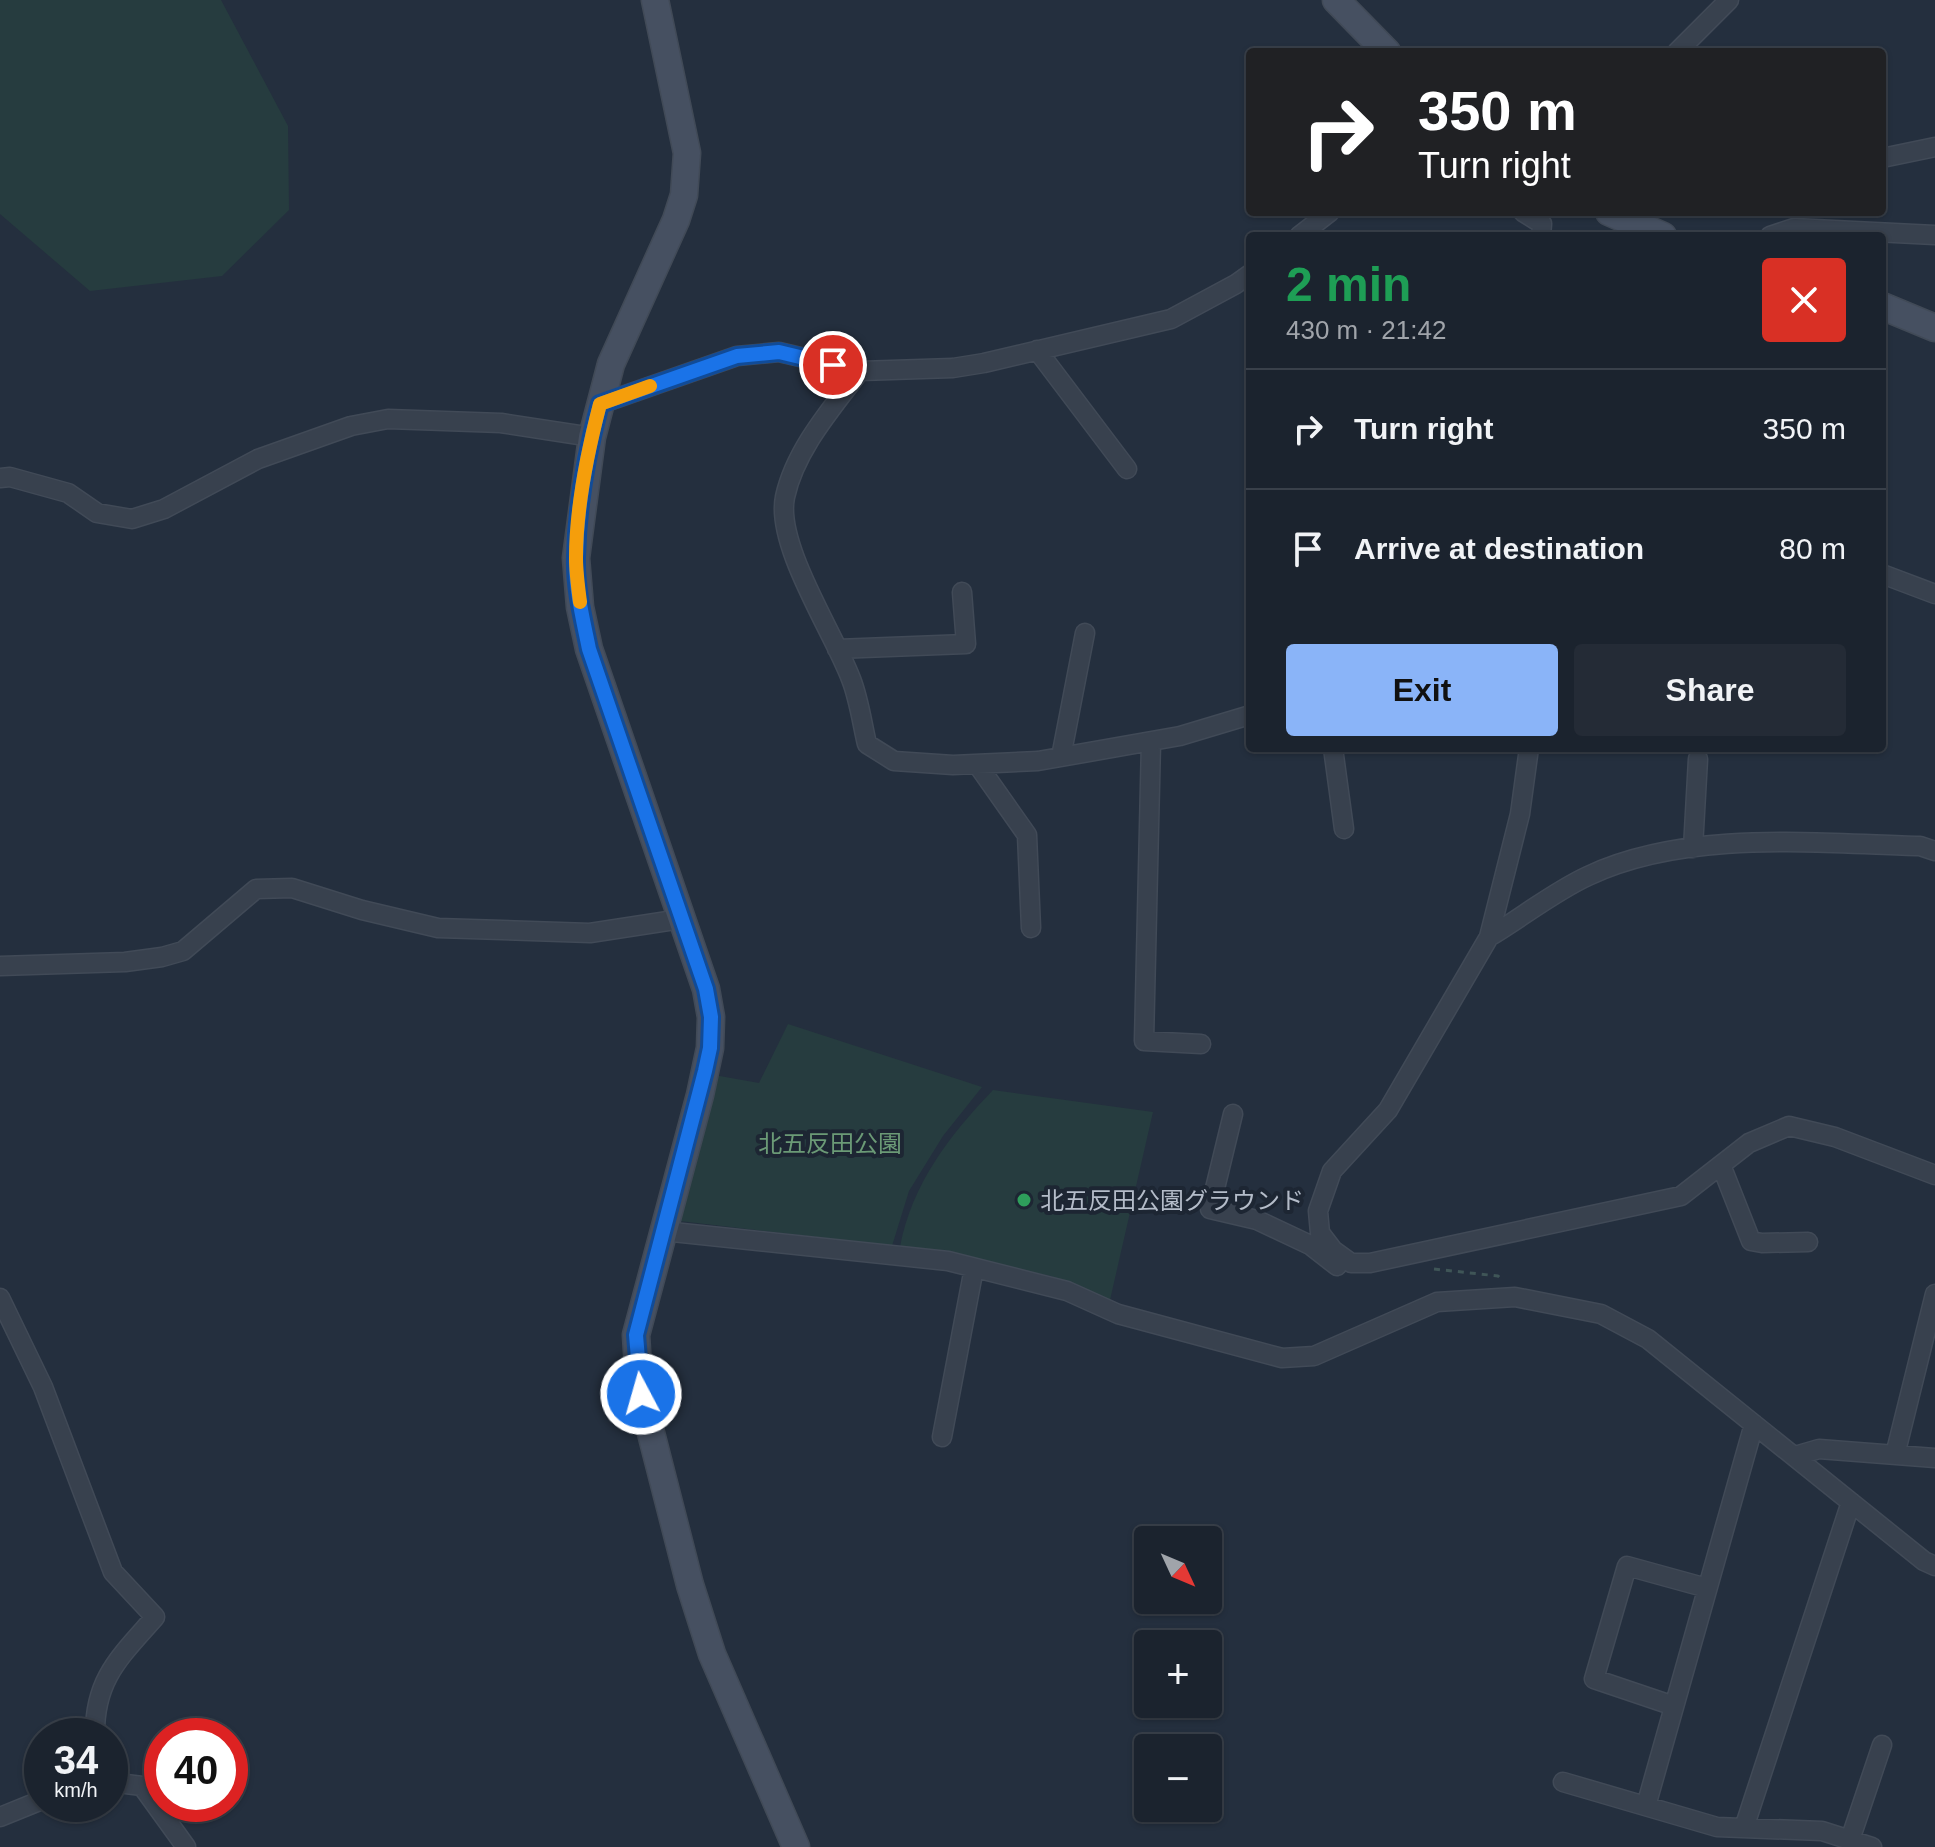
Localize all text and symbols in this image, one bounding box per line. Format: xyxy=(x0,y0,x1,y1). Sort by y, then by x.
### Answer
text: 350 m xyxy=(1418,79,1577,142)
icon: right xyxy=(1286,80,1390,184)
text: Turn right xyxy=(1418,145,1571,186)
text: 2 min xyxy=(1286,258,1411,311)
button: close xyxy=(1762,258,1846,342)
text: 430 m · 21:42 xyxy=(1286,315,1446,345)
pin xyxy=(799,331,867,399)
icon: arrive xyxy=(811,343,855,387)
icon: right xyxy=(1286,407,1330,451)
text: Turn right xyxy=(1354,412,1493,445)
text: 350 m xyxy=(1763,412,1846,445)
icon: arrive xyxy=(1286,527,1330,571)
text: Arrive at destination xyxy=(1354,532,1644,565)
text: 80 m xyxy=(1779,532,1846,565)
button: Exit xyxy=(1286,644,1558,736)
button: Share xyxy=(1574,644,1846,736)
park label: 北五反田公園 xyxy=(758,1130,902,1157)
place label: 北五反田公園グラウンド xyxy=(1040,1187,1304,1214)
marker: 北五反田公園グラウンド xyxy=(1015,1191,1033,1209)
position arrow xyxy=(599,1352,683,1436)
north arrow xyxy=(1134,1526,1222,1614)
map controls xyxy=(1134,1526,1222,1822)
button: + xyxy=(1134,1630,1222,1718)
speed limit sign: 40 xyxy=(144,1718,248,1822)
button: − xyxy=(1134,1734,1222,1822)
text: 34 xyxy=(54,1738,98,1782)
text: km/h xyxy=(54,1779,98,1801)

